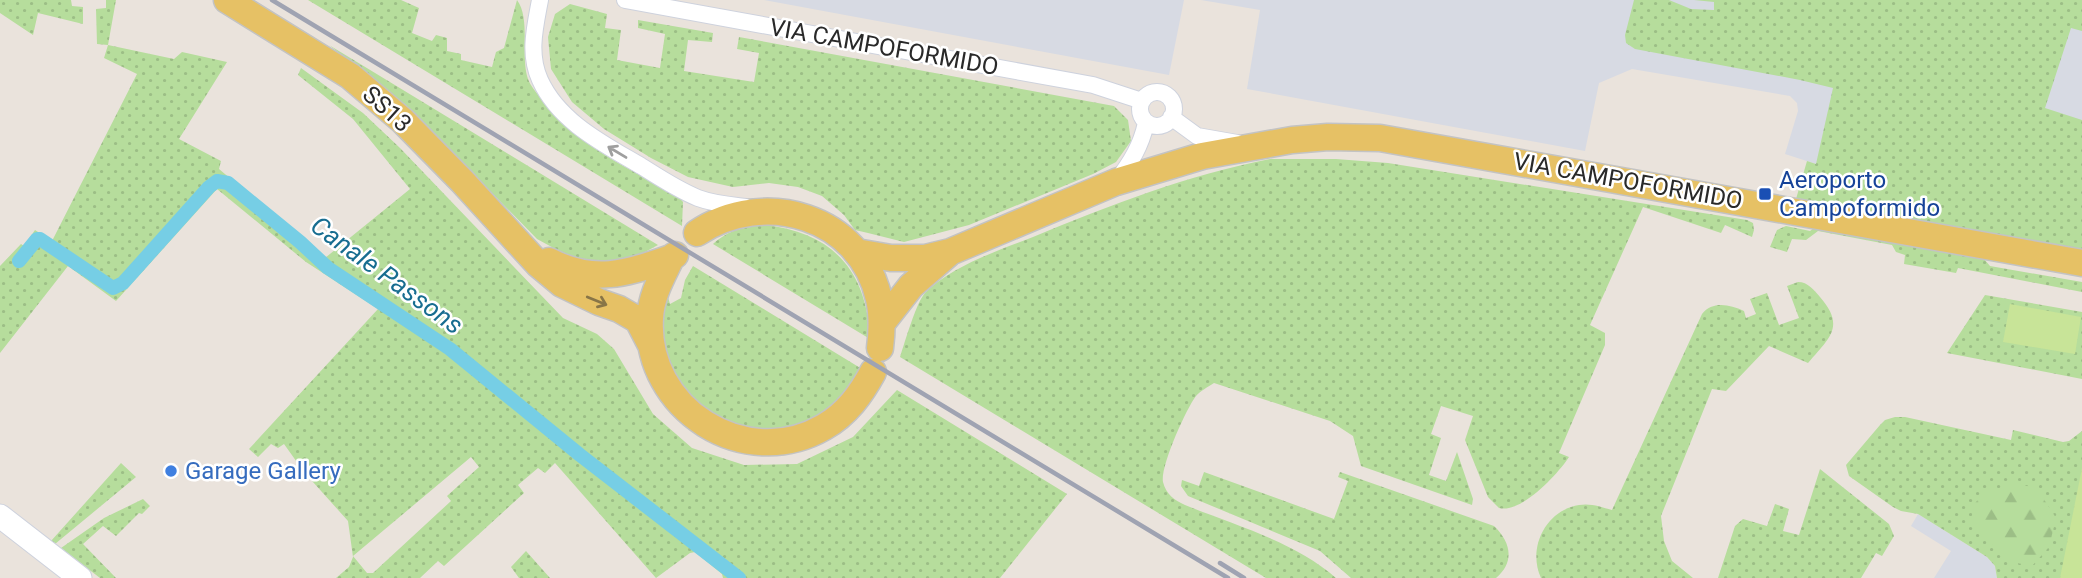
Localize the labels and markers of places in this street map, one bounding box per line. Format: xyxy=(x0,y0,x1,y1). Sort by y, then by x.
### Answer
place label: Aeroporto Campoformido xyxy=(1779,166,1940,222)
marker: Aeroporto Campoformido xyxy=(1757,186,1773,202)
place label: Garage Gallery xyxy=(185,457,341,485)
marker: Garage Gallery xyxy=(163,463,179,479)

